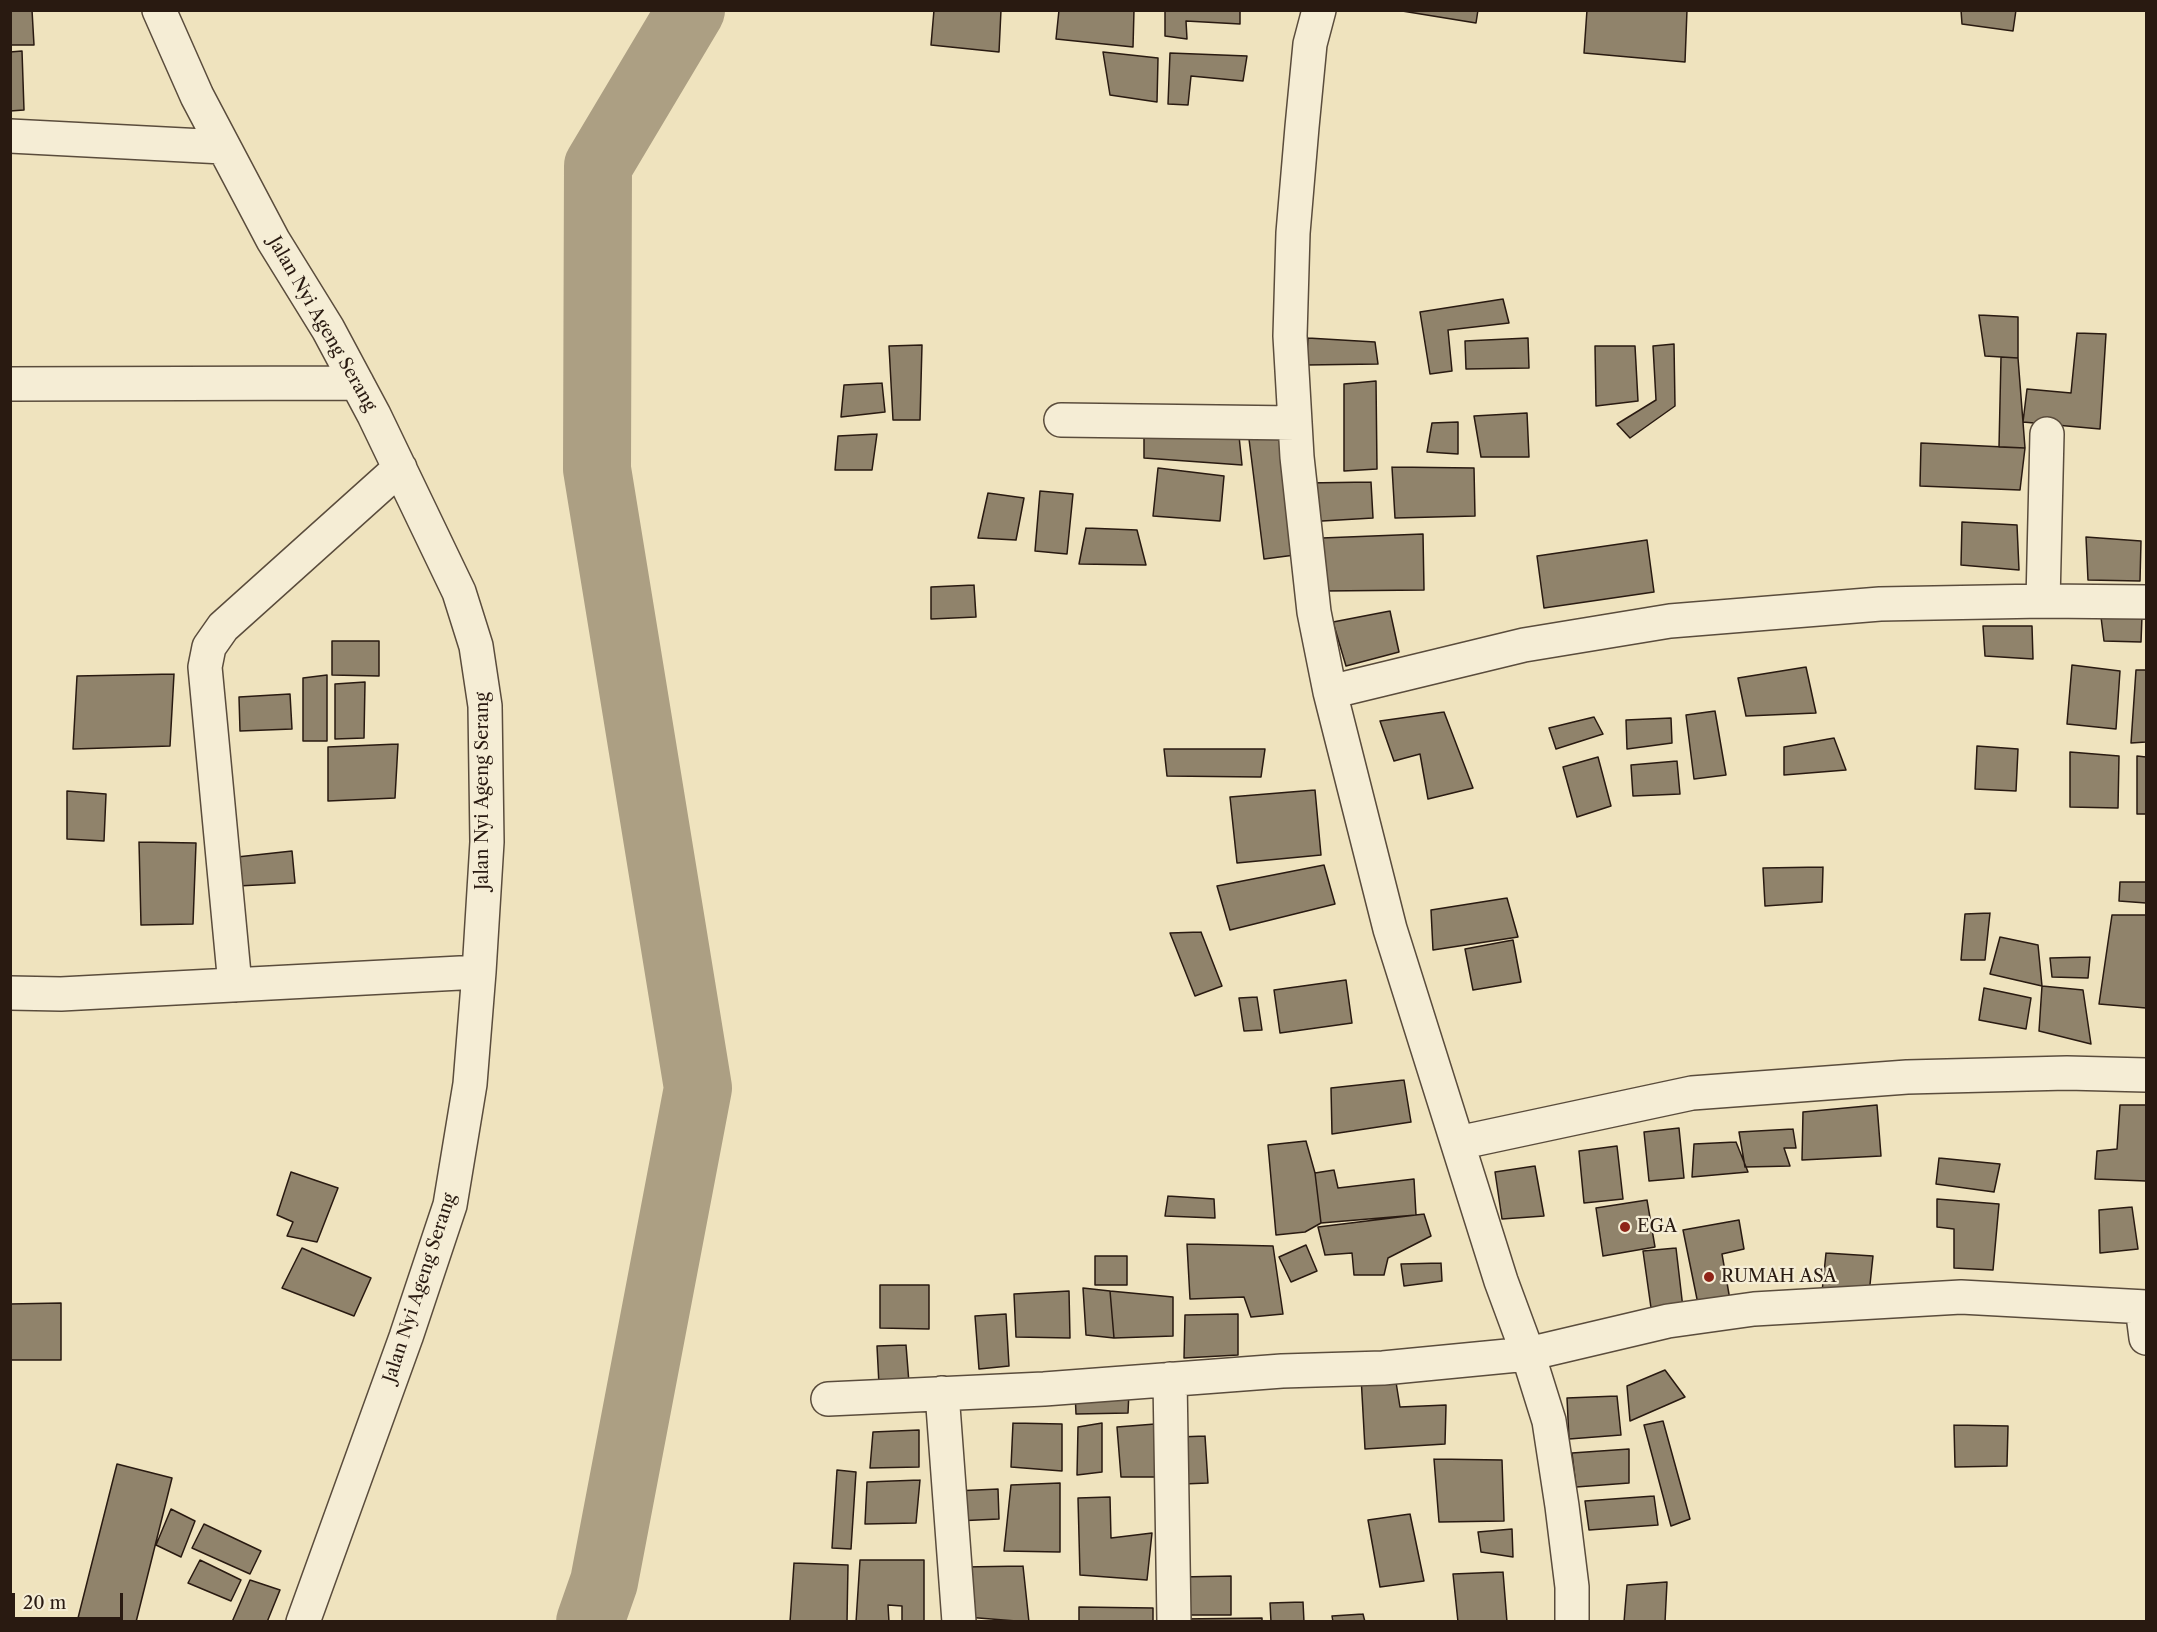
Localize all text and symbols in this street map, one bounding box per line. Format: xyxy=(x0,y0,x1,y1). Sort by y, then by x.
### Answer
street label: Jalan Nyi Ageng Serang xyxy=(263,233,381,415)
street label: Jalan Nyi Ageng Serang xyxy=(472,692,494,890)
street label: Jalan Nyi Ageng Serang xyxy=(379,1190,461,1386)
place label: EGA xyxy=(1637,1216,1677,1238)
marker: EGA xyxy=(1618,1220,1632,1234)
place label: RUMAH ASA xyxy=(1721,1266,1837,1288)
marker: RUMAH ASA xyxy=(1702,1270,1716,1284)
scale bar xyxy=(15,1581,126,1619)
text: 20 m xyxy=(23,1592,66,1614)

